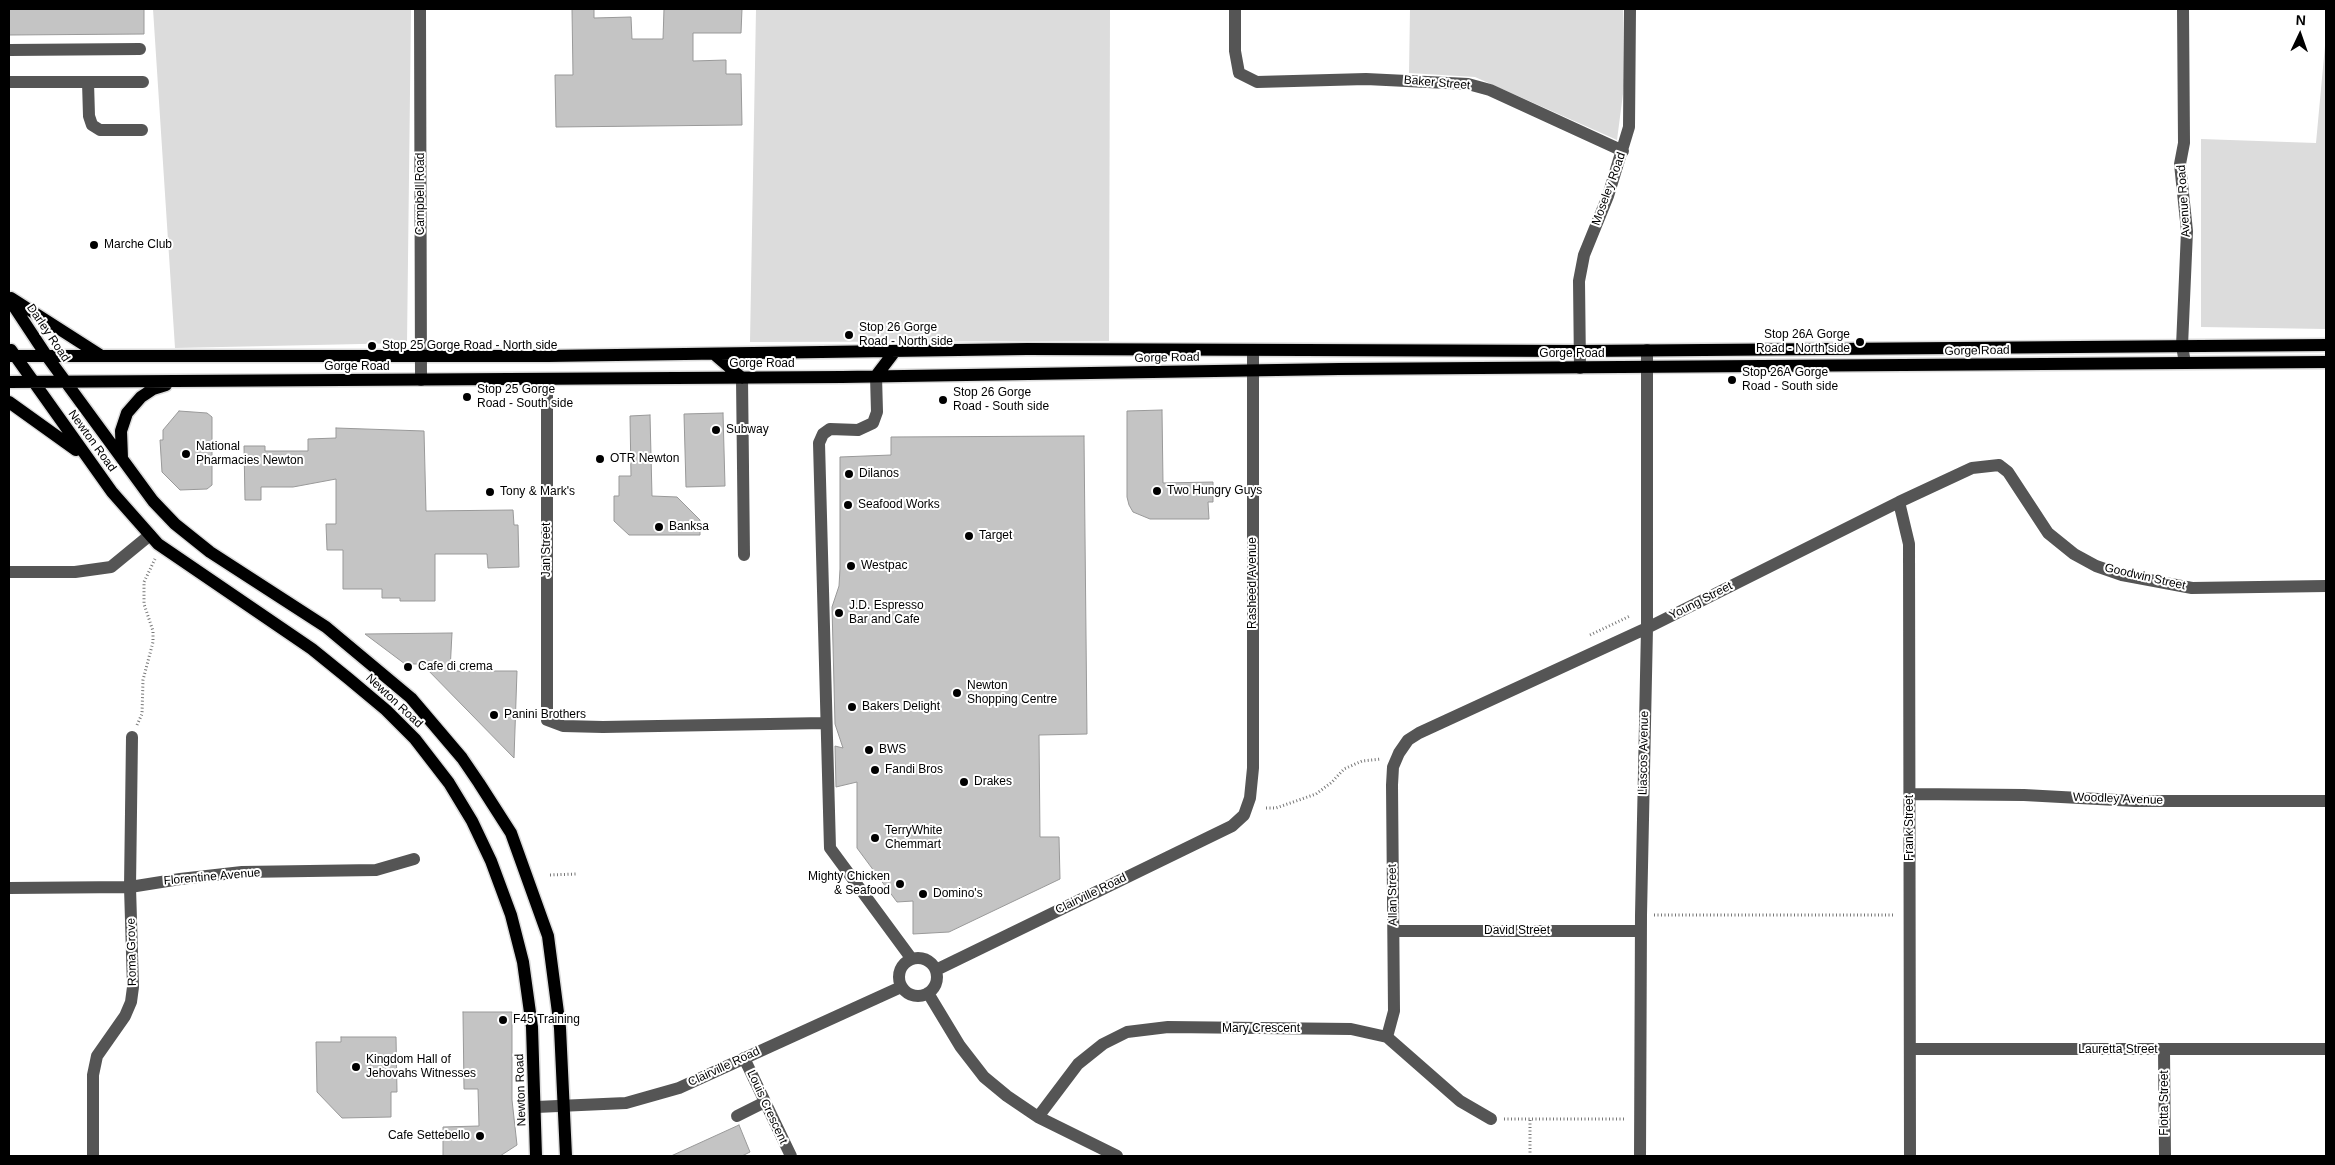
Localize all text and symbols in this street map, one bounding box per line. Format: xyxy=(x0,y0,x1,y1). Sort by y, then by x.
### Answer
north arrow xyxy=(2275,10,2325,60)
text: N xyxy=(2295,12,2306,28)
street label: Baker Street xyxy=(1403,73,1471,93)
street label: Moseley Road xyxy=(1589,150,1629,228)
street label: Campbell Road xyxy=(414,153,428,235)
street label: Avenue Road xyxy=(2174,164,2194,238)
place label: Marche Club xyxy=(104,238,172,252)
marker: Marche Club xyxy=(88,239,100,251)
street label: Darley Road xyxy=(23,301,73,365)
place label: Stop 26 Gorge Road - North side xyxy=(859,321,953,349)
place label: Stop 26A Gorge Road - North side xyxy=(1756,328,1850,356)
marker: Stop 26 Gorge Road - North side xyxy=(843,329,855,341)
marker: Stop 26A Gorge Road - North side xyxy=(1854,336,1866,348)
place label: Stop 25 Gorge Road - North side xyxy=(382,339,557,353)
marker: Stop 25 Gorge Road - North side xyxy=(366,340,378,352)
street label: Gorge Road xyxy=(1944,343,2010,359)
street label: Gorge Road xyxy=(1539,347,1605,361)
street label: Gorge Road xyxy=(1134,350,1200,366)
street label: Gorge Road xyxy=(729,357,795,371)
street label: Gorge Road xyxy=(324,360,390,374)
place label: Stop 26A Gorge Road - South side xyxy=(1742,366,1838,394)
marker: Stop 26A Gorge Road - South side xyxy=(1726,374,1738,386)
place label: Stop 25 Gorge Road - South side xyxy=(477,383,573,411)
place label: Stop 26 Gorge Road - South side xyxy=(953,386,1049,414)
marker: Stop 25 Gorge Road - South side xyxy=(461,391,473,403)
marker: Stop 26 Gorge Road - South side xyxy=(937,394,949,406)
street label: Newton Road xyxy=(65,407,119,475)
place label: Subway xyxy=(726,423,769,437)
marker: Subway xyxy=(710,424,722,436)
place label: National Pharmacies Newton xyxy=(196,440,303,468)
marker: National Pharmacies Newton xyxy=(180,448,192,460)
place label: OTR Newton xyxy=(610,452,679,466)
marker: OTR Newton xyxy=(594,453,606,465)
place label: Dilanos xyxy=(859,467,899,481)
marker: Dilanos xyxy=(843,468,855,480)
place label: Two Hungry Guys xyxy=(1167,484,1262,498)
place label: Tony & Mark's xyxy=(500,485,575,499)
marker: Two Hungry Guys xyxy=(1151,485,1163,497)
marker: Tony & Mark's xyxy=(484,486,496,498)
place label: Seafood Works xyxy=(858,498,940,512)
marker: Seafood Works xyxy=(842,499,854,511)
place label: Banksa xyxy=(669,520,709,534)
marker: Banksa xyxy=(653,521,665,533)
street label: Jan Street xyxy=(540,523,554,577)
place label: Target xyxy=(979,529,1012,543)
marker: Target xyxy=(963,530,975,542)
street label: Rasheed Avenue xyxy=(1246,537,1260,629)
place label: Westpac xyxy=(861,559,907,573)
marker: Westpac xyxy=(845,560,857,572)
street label: Goodwin Street xyxy=(2103,561,2187,593)
street label: Young Street xyxy=(1667,579,1735,623)
place label: J.D. Espresso Bar and Cafe xyxy=(849,599,924,627)
marker: J.D. Espresso Bar and Cafe xyxy=(833,607,845,619)
place label: Cafe di crema xyxy=(418,660,493,674)
marker: Cafe di crema xyxy=(402,661,414,673)
street label: Newton Road xyxy=(363,671,425,731)
place label: Newton Shopping Centre xyxy=(967,679,1057,707)
marker: Newton Shopping Centre xyxy=(951,687,963,699)
place label: Bakers Delight xyxy=(862,700,940,714)
marker: Bakers Delight xyxy=(846,701,858,713)
place label: Panini Brothers xyxy=(504,708,586,722)
marker: Panini Brothers xyxy=(488,709,500,721)
street label: Liascos Avenue xyxy=(1636,711,1652,795)
place label: BWS xyxy=(879,743,906,757)
marker: BWS xyxy=(863,744,875,756)
place label: Fandi Bros xyxy=(885,763,943,777)
marker: Fandi Bros xyxy=(869,764,881,776)
place label: Drakes xyxy=(974,775,1012,789)
marker: Drakes xyxy=(958,776,970,788)
street label: Woodley Avenue xyxy=(2073,790,2163,808)
street label: Frank Street xyxy=(1903,795,1917,861)
place label: TerryWhite Chemmart xyxy=(885,824,942,852)
marker: TerryWhite Chemmart xyxy=(869,832,881,844)
street label: Allan Street xyxy=(1385,864,1401,926)
street label: Florentine Avenue xyxy=(163,866,261,888)
place label: Mighty Chicken & Seafood xyxy=(808,870,890,898)
street label: Clairville Road xyxy=(1053,871,1129,917)
marker: Mighty Chicken & Seafood xyxy=(894,878,906,890)
place label: Domino's xyxy=(933,887,983,901)
marker: Domino's xyxy=(917,888,929,900)
street label: Roma Grove xyxy=(124,918,140,986)
street label: David Street xyxy=(1484,924,1550,938)
place label: F45 Training xyxy=(513,1013,580,1027)
marker: F45 Training xyxy=(497,1014,509,1026)
street label: Mary Crescent xyxy=(1222,1022,1300,1036)
street label: Lauretta Street xyxy=(2078,1043,2158,1057)
street label: Clairville Road xyxy=(686,1044,762,1090)
place label: Kingdom Hall of Jehovahs Witnesses xyxy=(366,1053,476,1081)
street label: Newton Road xyxy=(513,1053,529,1127)
marker: Kingdom Hall of Jehovahs Witnesses xyxy=(350,1061,362,1073)
street label: Louis Crescent xyxy=(744,1068,790,1146)
street label: Flotta Street xyxy=(2158,1070,2172,1136)
place label: Cafe Settebello xyxy=(388,1129,470,1143)
marker: Cafe Settebello xyxy=(474,1130,486,1142)

